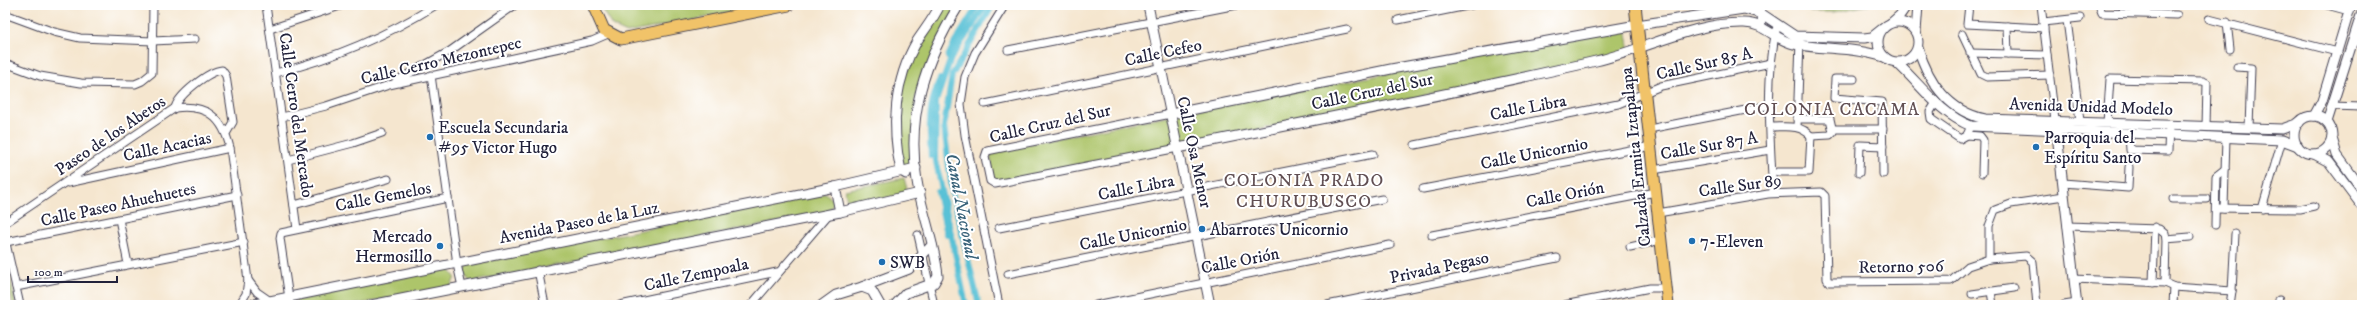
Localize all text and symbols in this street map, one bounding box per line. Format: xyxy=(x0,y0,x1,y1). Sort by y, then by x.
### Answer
street label: Calle Cerro del Mercado xyxy=(274,31,318,199)
street label: Calle Cerro Mezontepec xyxy=(359,32,524,90)
street label: Calle Cefeo xyxy=(1123,34,1204,72)
street label: Calle Sur 85 A xyxy=(1654,42,1755,86)
street label: Calzada Ermita Iztapalapa xyxy=(1616,65,1656,248)
street label: Calle Cruz del Sur xyxy=(1309,68,1436,116)
street label: Calle Libra xyxy=(1488,90,1569,126)
street label: Paseo de los Abetos xyxy=(51,91,170,181)
street label: Avenida Unidad Modelo xyxy=(2009,93,2173,121)
street label: Calle Osa Menor xyxy=(1171,94,1217,211)
street label: Calle Cruz del Sur xyxy=(987,99,1114,149)
district label: COLONIA CACAMA xyxy=(1744,99,1920,121)
place label: Escuela Secundaria #95 Victor Hugo xyxy=(438,117,569,159)
street label: Calle Acacias xyxy=(121,127,213,167)
street label: Calle Sur 87 A xyxy=(1659,127,1760,165)
place label: Parroquia del Espíritu Santo xyxy=(2044,127,2141,169)
marker: Escuela Secundaria #95 Victor Hugo xyxy=(425,132,435,142)
street label: Calle Unicornio xyxy=(1479,133,1590,175)
marker: Parroquia del Espíritu Santo xyxy=(2031,142,2041,152)
water label: Canal Nacional xyxy=(940,151,982,263)
street label: Calle Sur 89 xyxy=(1697,169,1783,203)
street label: Calle Libra xyxy=(1096,170,1177,206)
district label: COLONIA PRADO CHURUBUSCO xyxy=(1224,170,1384,213)
street label: Calle Gemelos xyxy=(333,177,433,217)
street label: Calle Orión xyxy=(1524,177,1606,213)
street label: Calle Paseo Ahuehuetes xyxy=(39,178,198,232)
street label: Avenida Paseo de la Luz xyxy=(497,197,662,249)
street label: Calle Unicornio xyxy=(1078,214,1189,256)
place label: Abarrotes Unicornio xyxy=(1210,219,1348,241)
marker: Abarrotes Unicornio xyxy=(1197,224,1207,234)
place label: Mercado Hermosillo xyxy=(355,226,432,268)
place label: 7-Eleven xyxy=(1700,231,1763,253)
marker: 7-Eleven xyxy=(1687,236,1697,246)
marker: Mercado Hermosillo xyxy=(435,241,445,251)
street label: Calle Orión xyxy=(1199,243,1281,279)
street label: Privada Pegaso xyxy=(1388,247,1491,289)
place label: SWB xyxy=(890,252,925,274)
street label: Calle Zempoala xyxy=(642,253,751,297)
street label: Retorno 506 xyxy=(1858,255,1945,279)
marker: SWB xyxy=(877,257,887,267)
scale bar xyxy=(28,258,117,284)
text: 100 m xyxy=(34,265,63,280)

